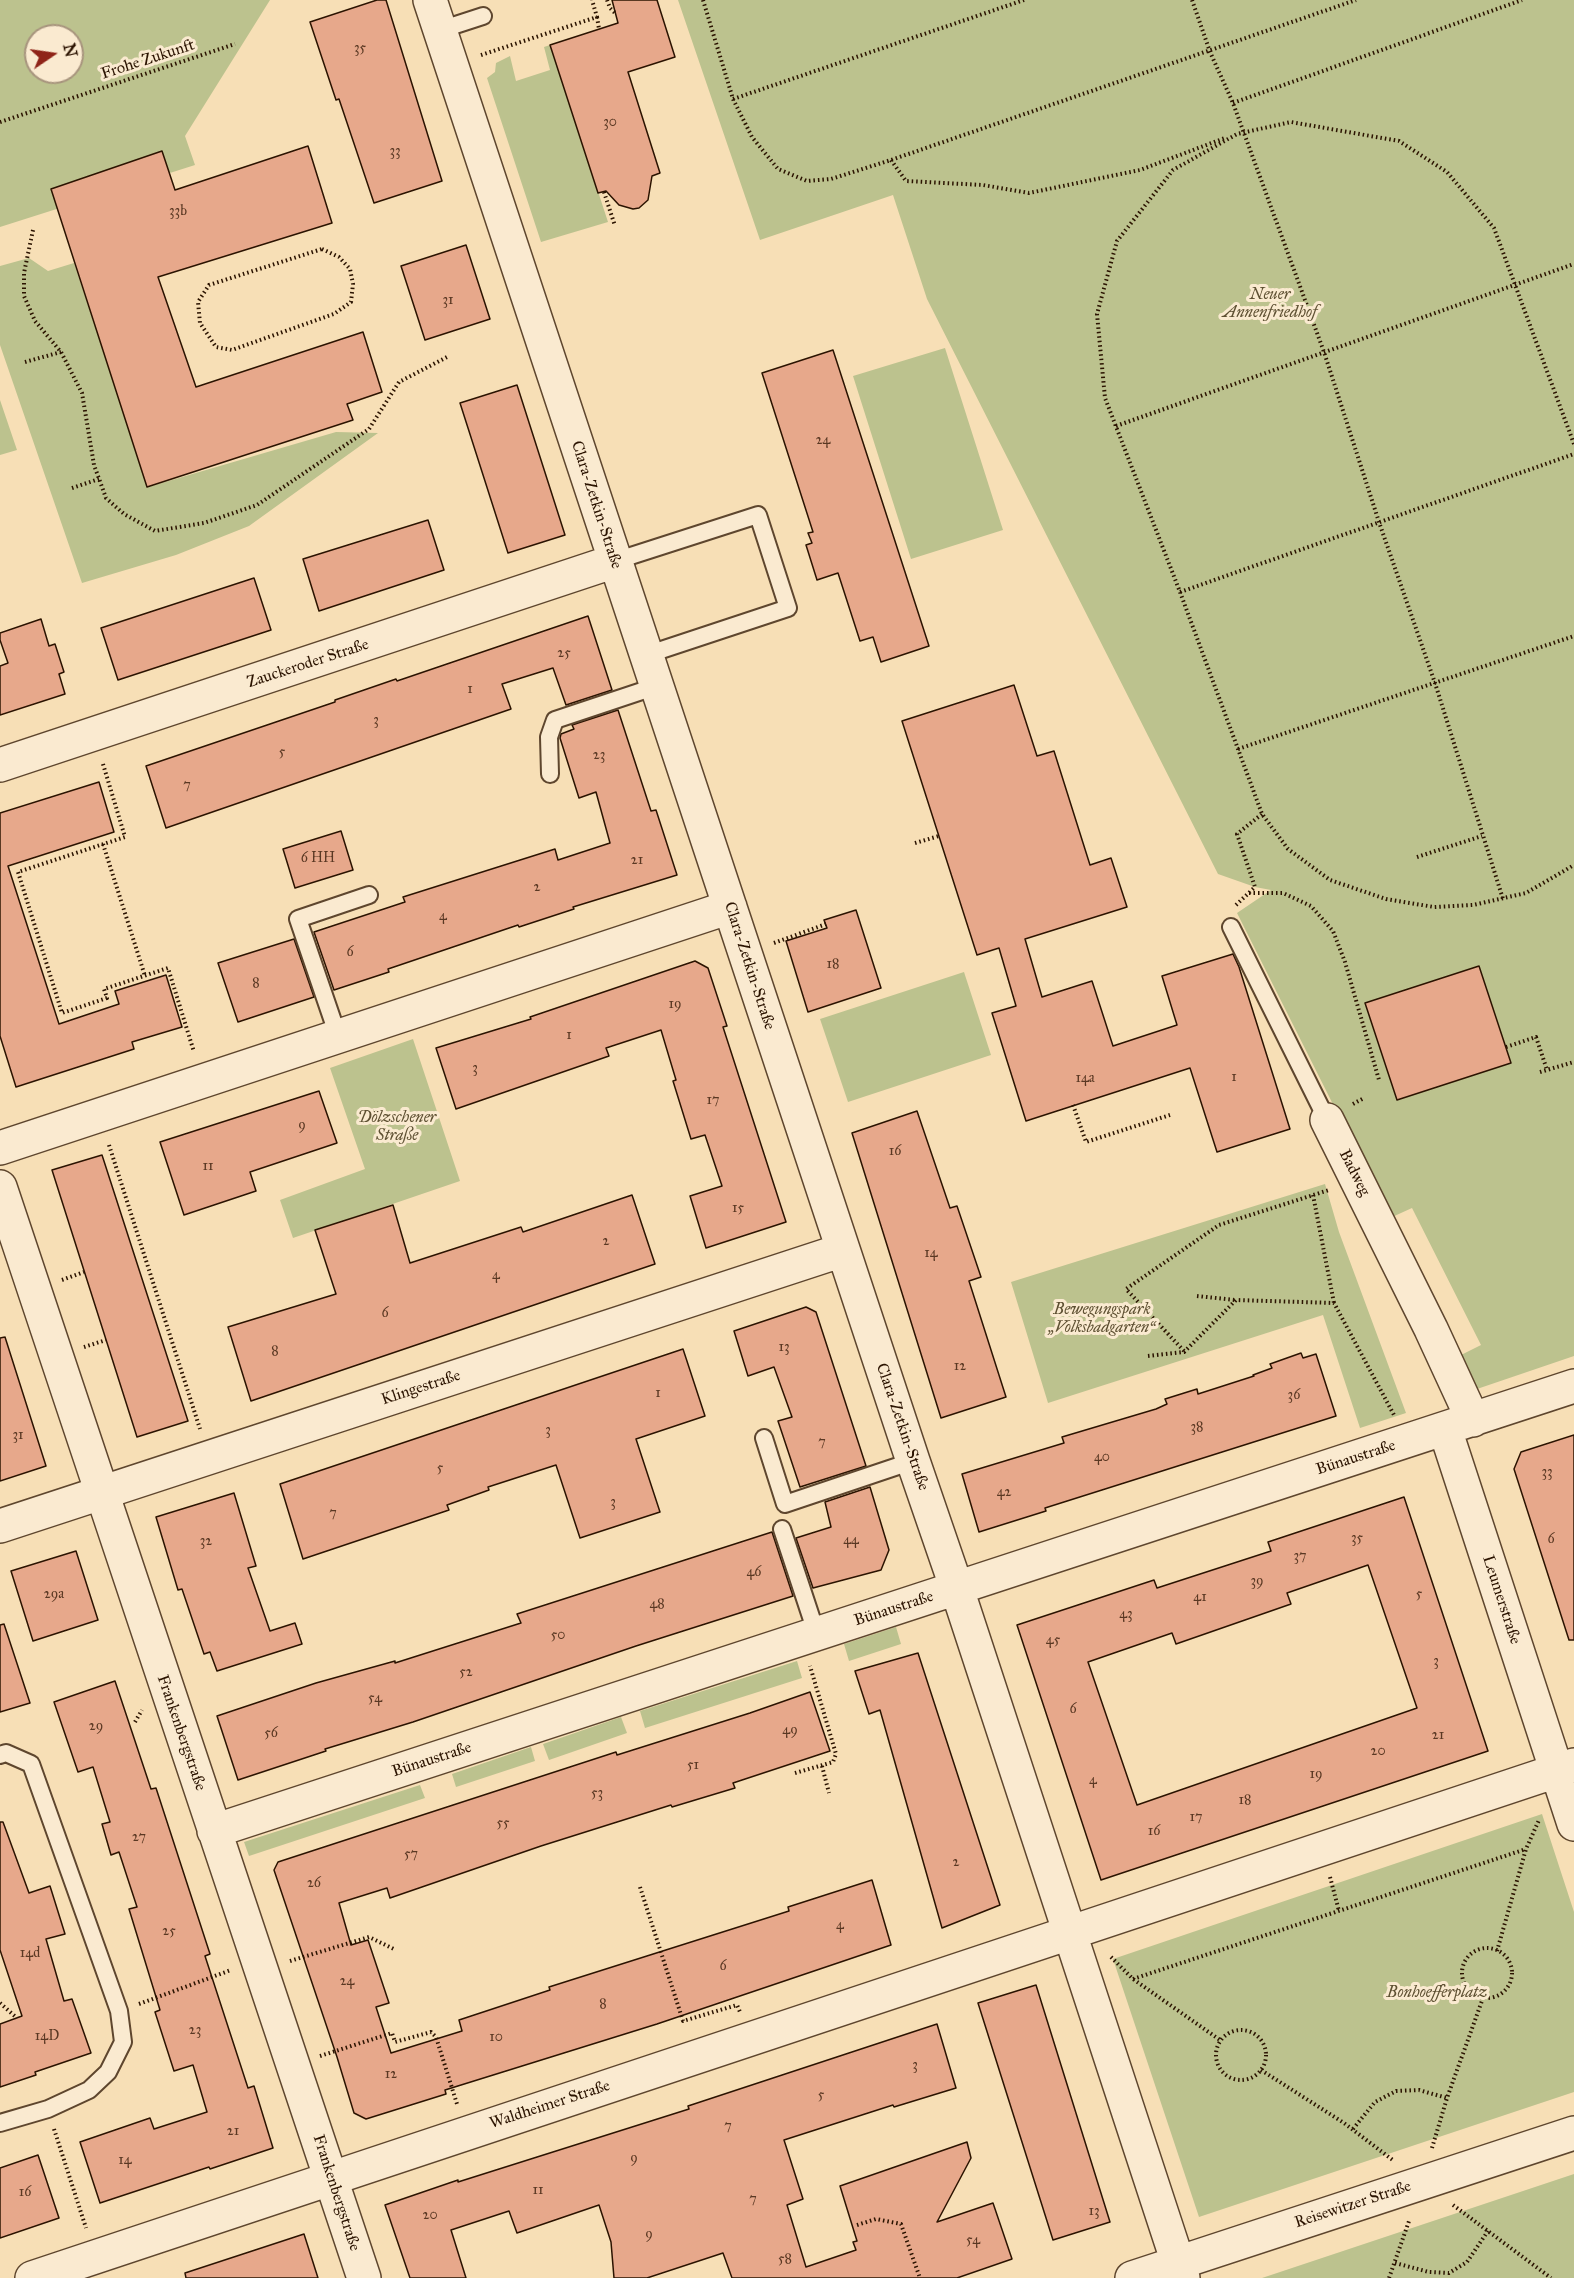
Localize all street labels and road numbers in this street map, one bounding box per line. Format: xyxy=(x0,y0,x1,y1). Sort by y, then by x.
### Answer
street label: Frohe Zukunft xyxy=(99,36,197,84)
street label: Clara-Zetkin-Straße xyxy=(566,439,626,571)
street label: Zauckeroder Straße xyxy=(245,635,371,693)
street label: Clara-Zetkin-Straße xyxy=(719,900,779,1032)
street label: Badweg xyxy=(1334,1146,1374,1200)
street label: Clara-Zetkin-Straße xyxy=(871,1361,933,1493)
street label: Klingestraße xyxy=(379,1366,463,1410)
street label: Bünaustraße xyxy=(1314,1436,1398,1480)
street label: Leumerstraße xyxy=(1478,1553,1524,1647)
street label: Bünaustraße xyxy=(852,1587,936,1631)
street label: Frankenbergstraße xyxy=(152,1673,210,1793)
street label: Bünaustraße xyxy=(390,1738,474,1782)
street label: Waldheimer Straße xyxy=(487,2076,613,2134)
street label: Frankenbergstraße xyxy=(308,2132,364,2254)
street label: Reisewitzer Straße xyxy=(1292,2177,1414,2233)

